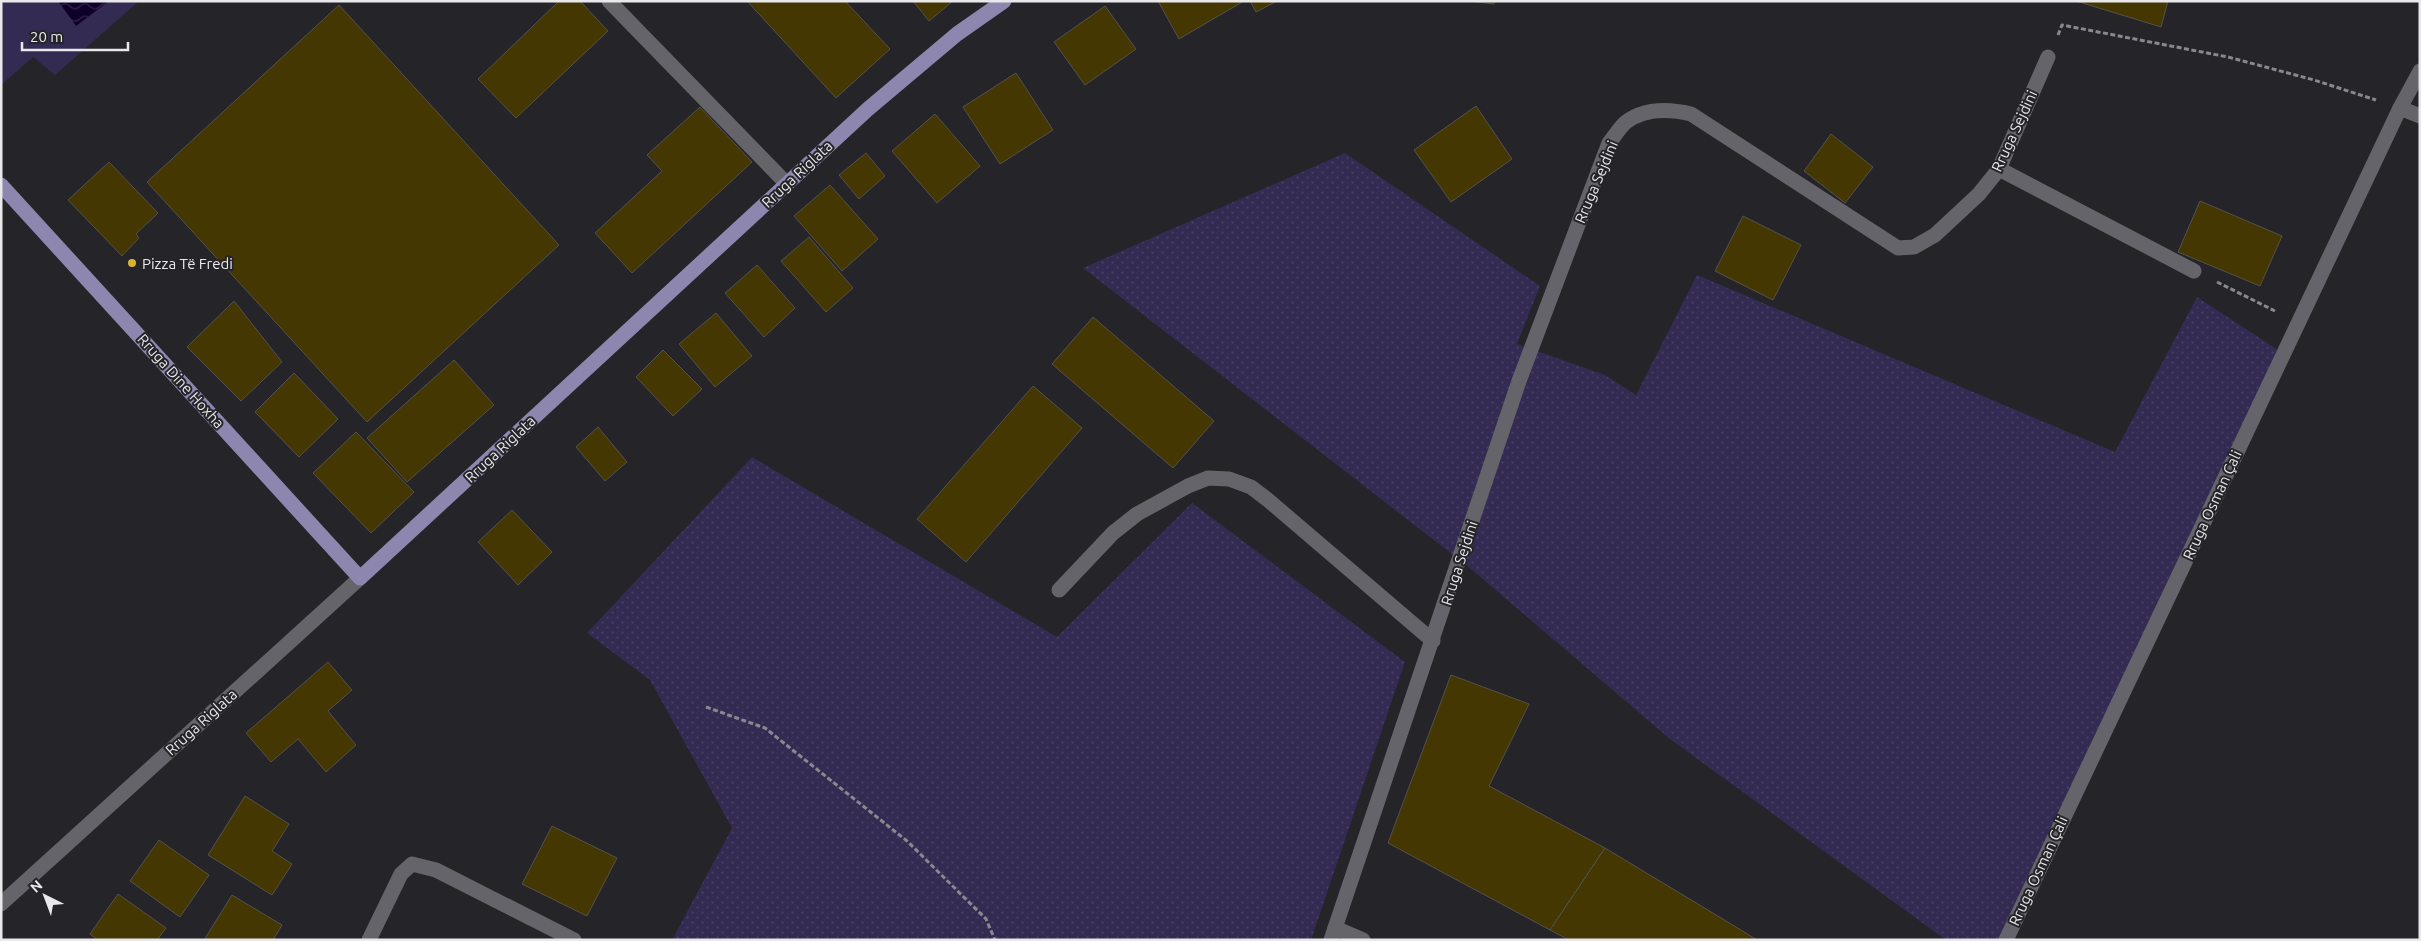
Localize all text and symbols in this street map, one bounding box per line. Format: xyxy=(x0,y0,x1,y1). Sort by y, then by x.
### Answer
scale bar xyxy=(22,20,129,52)
text: 20 m xyxy=(30,28,63,45)
street label: Rruga Sejdini xyxy=(1988,88,2040,174)
street label: Rruga Riglata xyxy=(758,137,836,211)
street label: Rruga Sejdini xyxy=(1571,138,1621,226)
place label: Pizza Të Fredi xyxy=(142,255,233,272)
marker: Pizza Të Fredi xyxy=(126,257,138,269)
street label: Rruga Dine Hoxha xyxy=(134,330,228,432)
street label: Rruga Riglata xyxy=(461,412,539,486)
street label: Rruga Osman Çali xyxy=(2179,448,2245,562)
street label: Rruga Sejdini xyxy=(1437,519,1481,607)
street label: Rruga Riglata xyxy=(162,685,240,759)
street label: Rruga Osman Çali xyxy=(2005,814,2071,928)
north arrow xyxy=(20,871,70,921)
text: N xyxy=(27,877,46,896)

